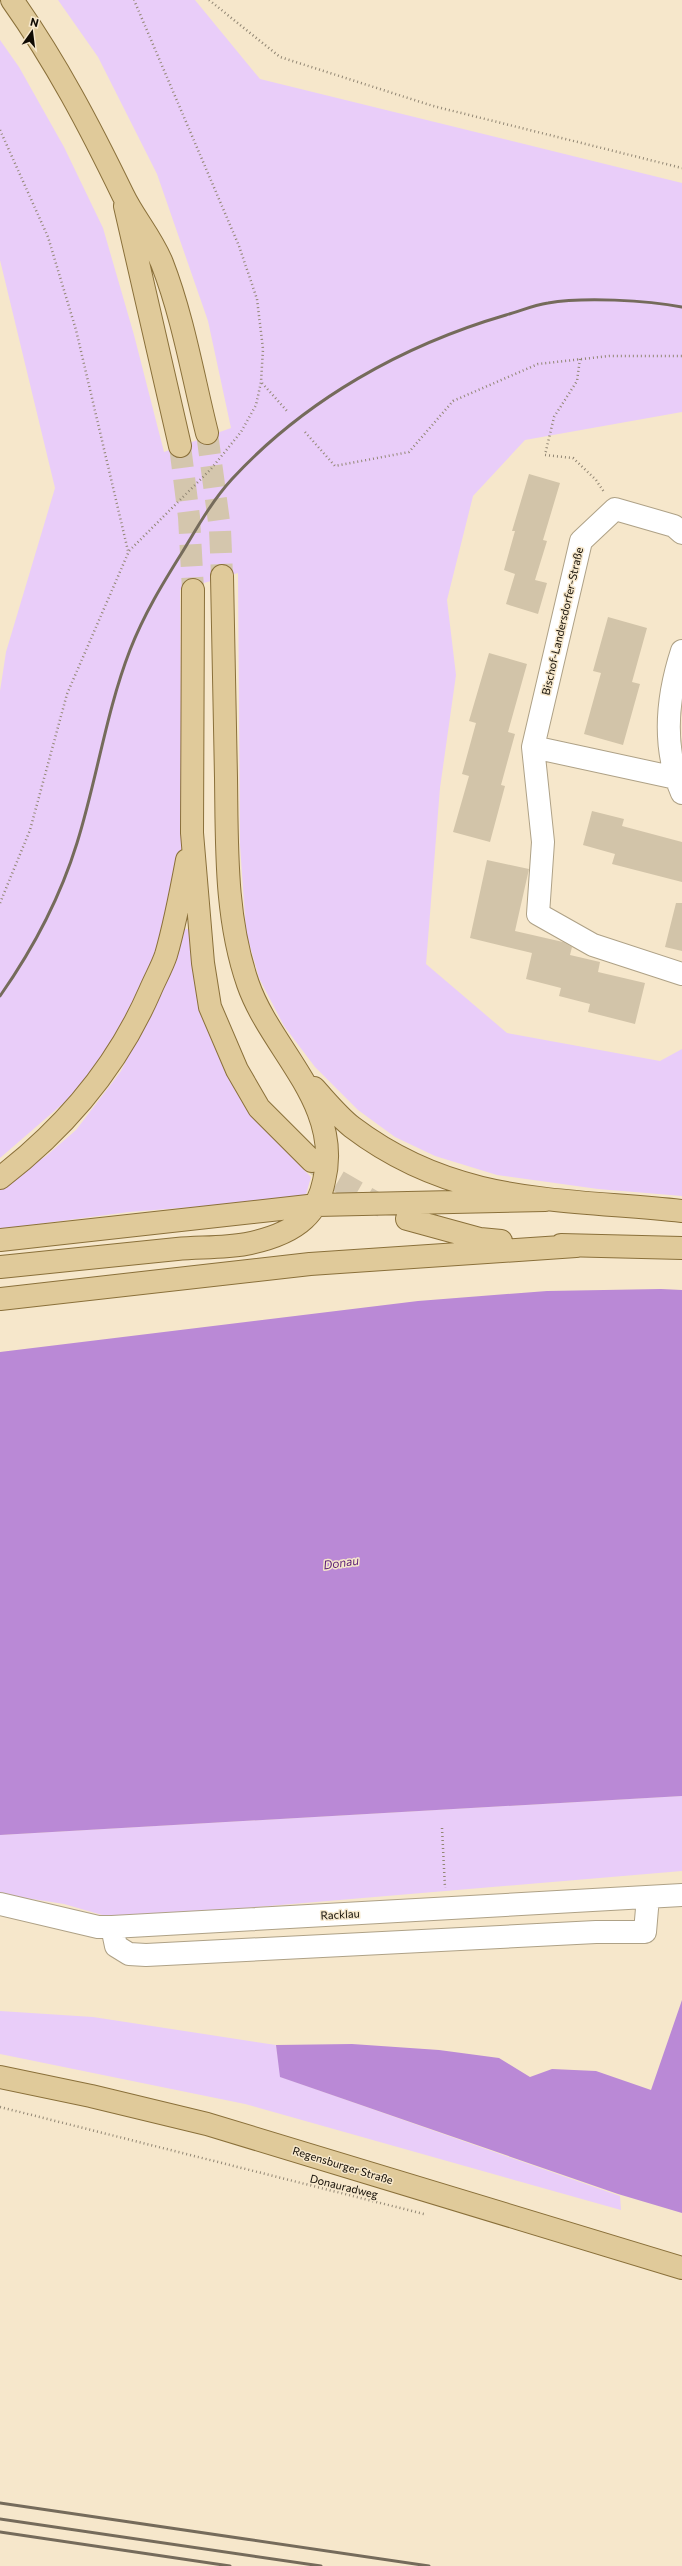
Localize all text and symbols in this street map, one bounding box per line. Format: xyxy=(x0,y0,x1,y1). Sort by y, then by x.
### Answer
north arrow xyxy=(12,12,52,52)
text: N xyxy=(29,15,40,29)
street label: Bischof-Landersdorfer-Straße xyxy=(539,546,585,696)
water label: Donau xyxy=(322,1553,360,1571)
street label: Racklau xyxy=(320,1906,360,1922)
street label: Regensburger Straße xyxy=(291,2144,395,2187)
street label: Donauradweg xyxy=(309,2171,379,2201)

